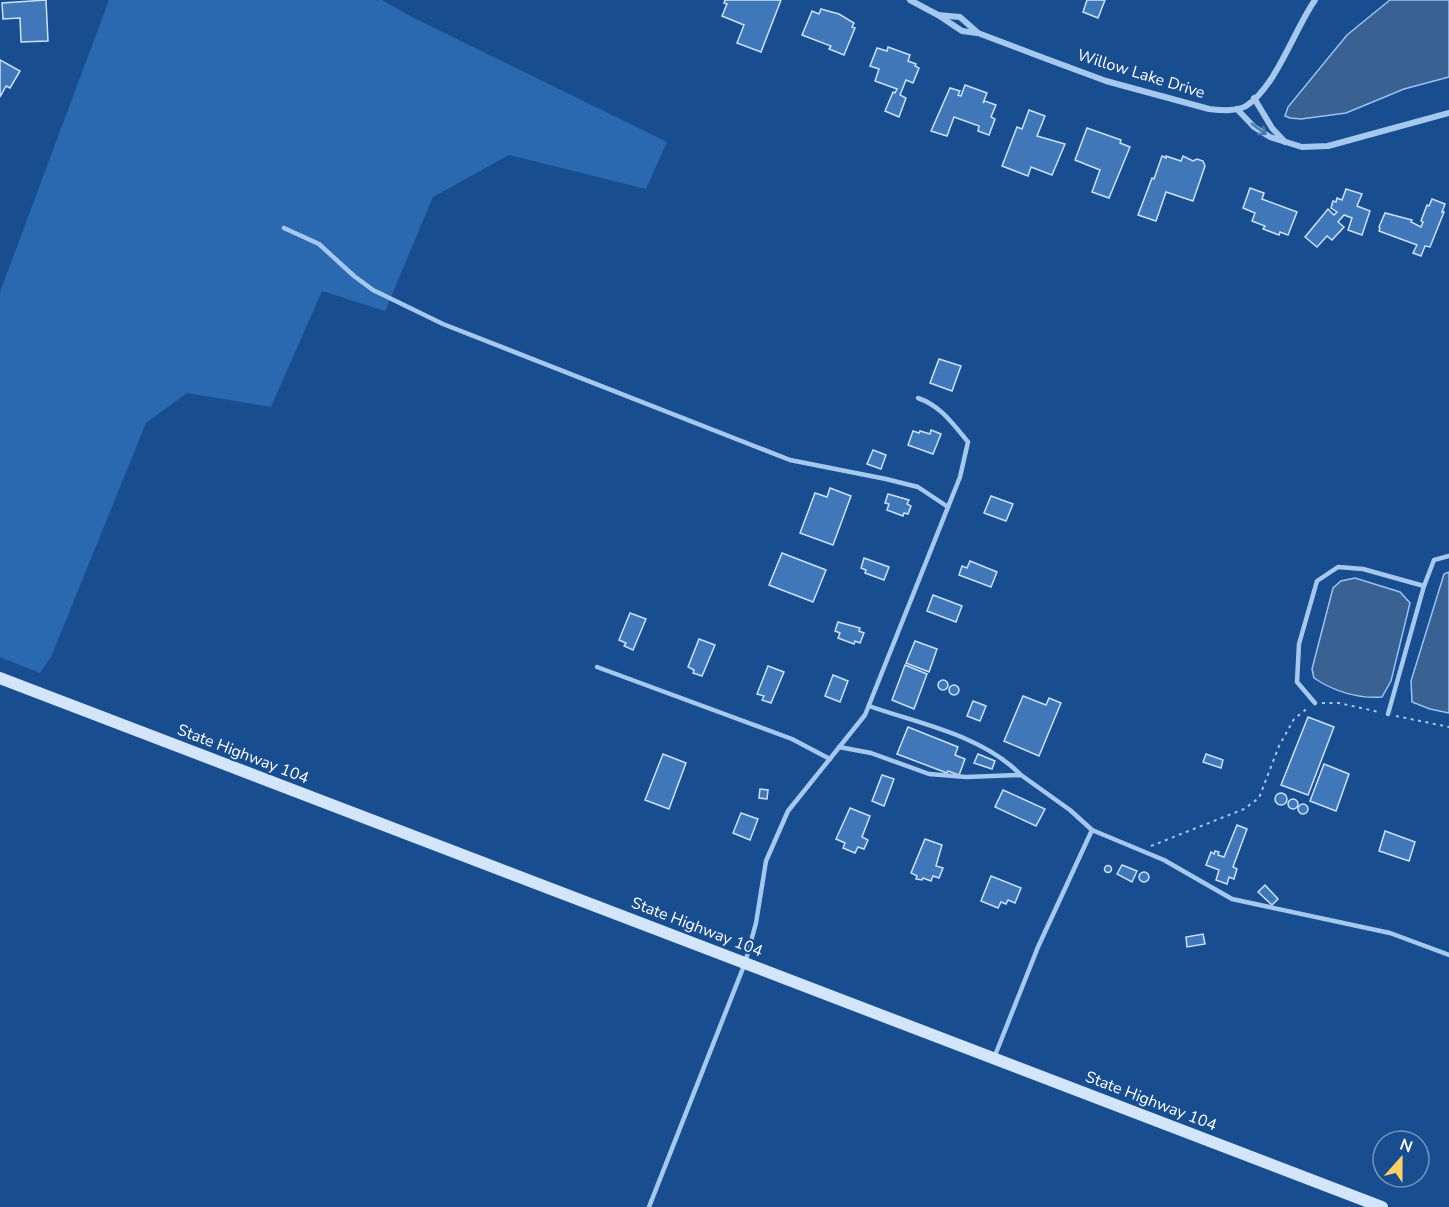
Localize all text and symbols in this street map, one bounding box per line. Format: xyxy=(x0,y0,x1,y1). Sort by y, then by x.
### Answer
street label: Willow Lake Drive xyxy=(1074,44,1208,104)
one-way arrow xyxy=(1250,123,1266,135)
street label: State Highway 104 xyxy=(174,719,312,789)
street label: State Highway 104 xyxy=(628,892,766,962)
street label: State Highway 104 xyxy=(1082,1066,1220,1136)
north arrow xyxy=(1371,1129,1431,1189)
text: N xyxy=(1396,1134,1416,1158)

